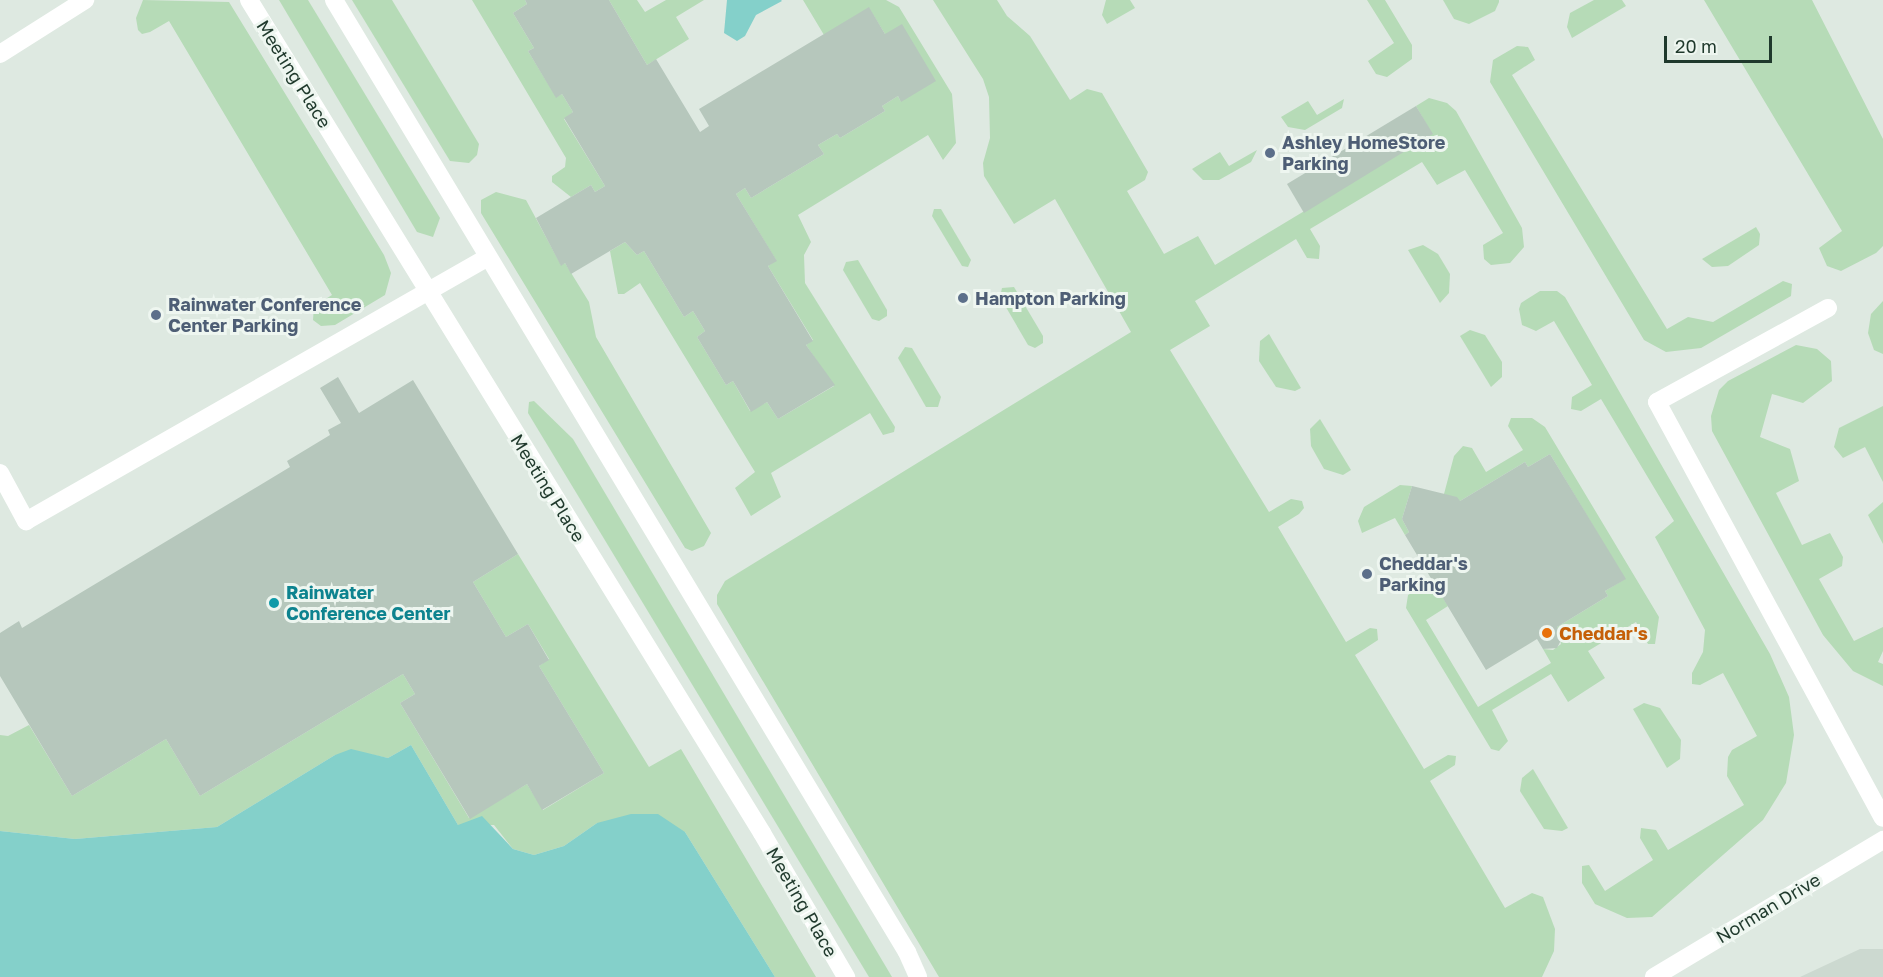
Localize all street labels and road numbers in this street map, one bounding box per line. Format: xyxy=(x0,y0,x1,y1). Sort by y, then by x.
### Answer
street label: Meeting Place xyxy=(252,16,336,132)
street label: Meeting Place xyxy=(506,430,590,546)
street label: Meeting Place xyxy=(762,843,842,961)
street label: Norman Drive xyxy=(1712,868,1824,948)

